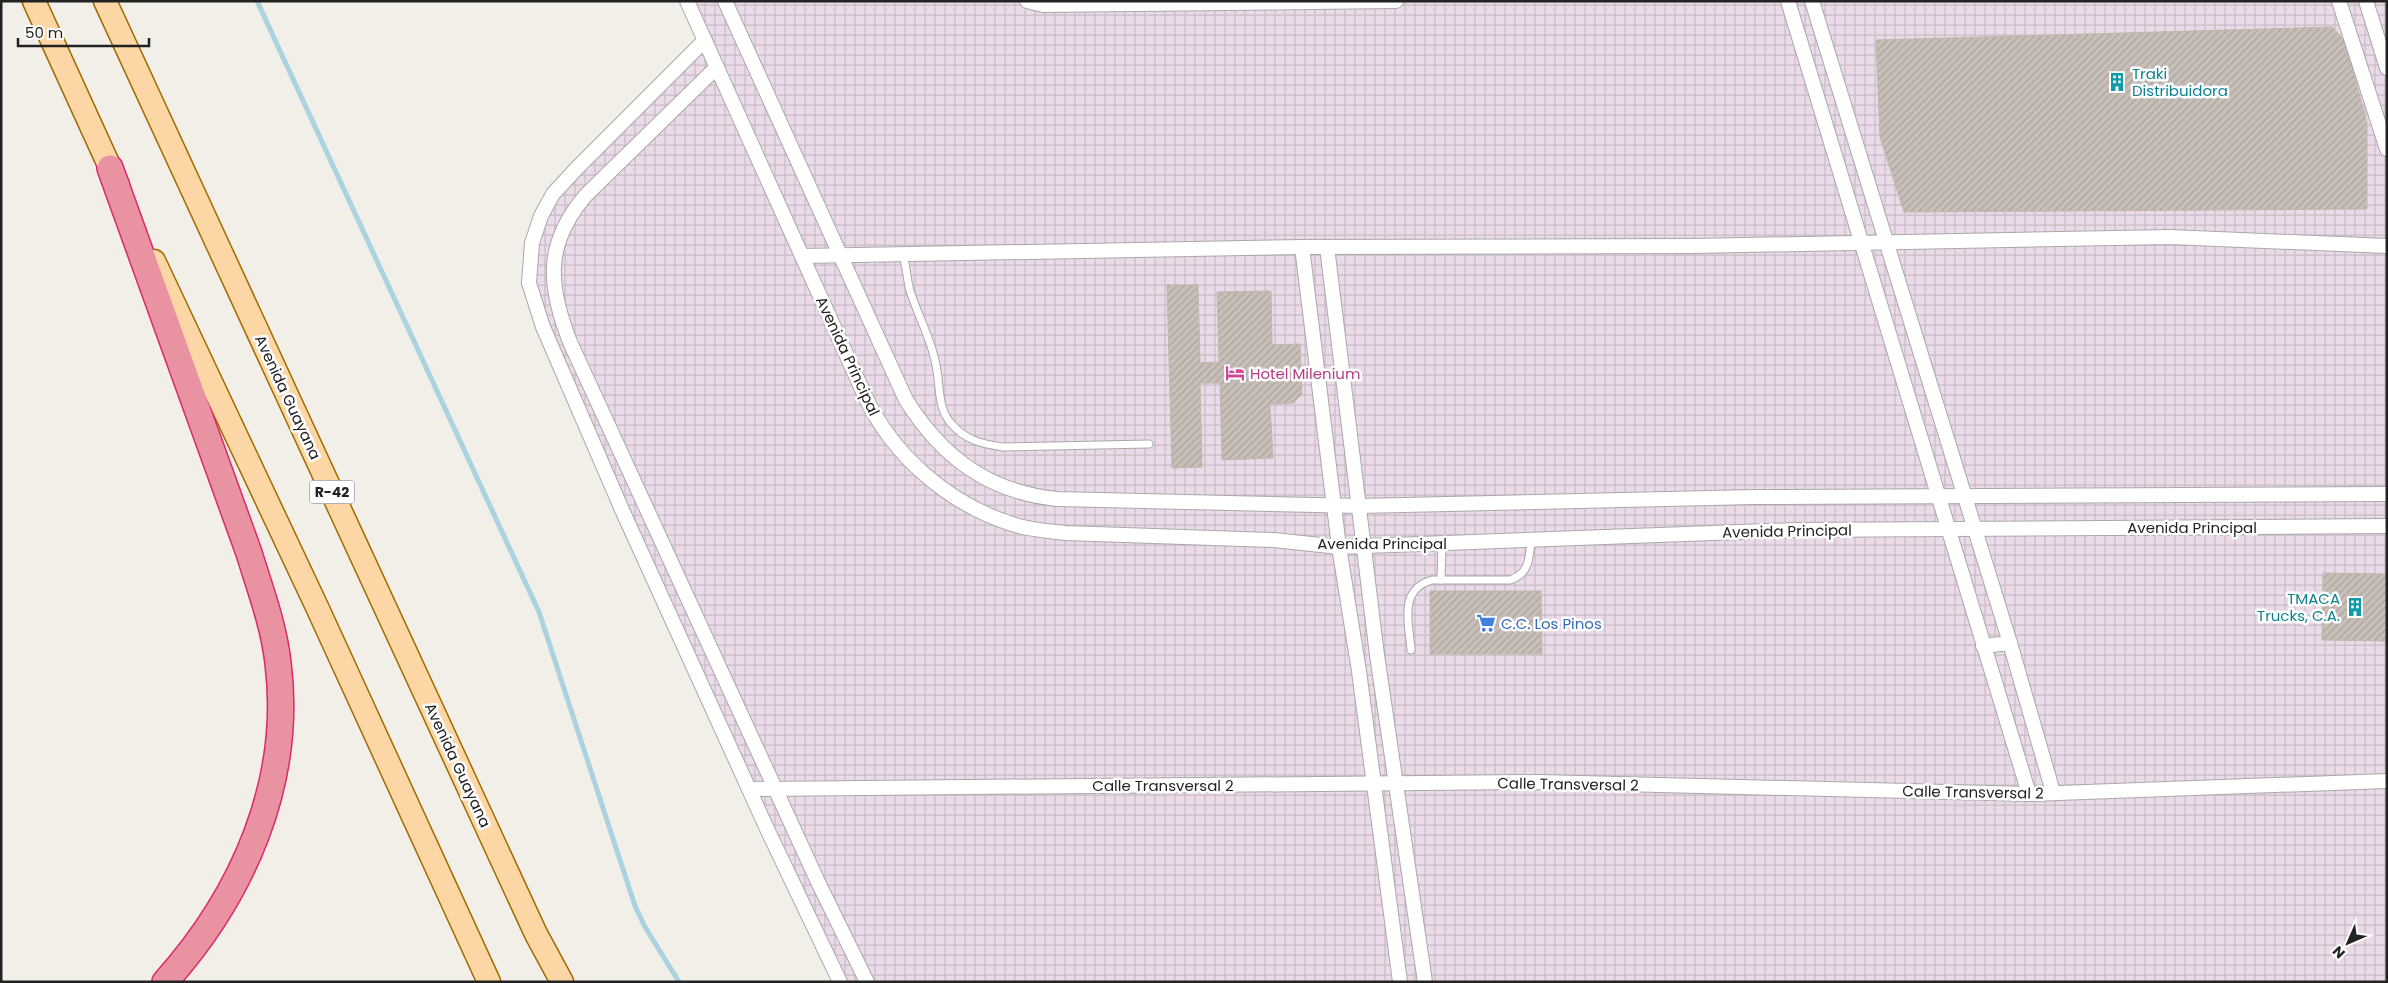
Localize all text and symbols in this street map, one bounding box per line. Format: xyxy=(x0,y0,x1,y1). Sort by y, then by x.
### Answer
scale bar xyxy=(18,15,149,47)
text: 50 m xyxy=(25,22,63,43)
place label: Traki Distribuidora xyxy=(2132,63,2228,101)
building icon: Traki Distribuidora xyxy=(2106,71,2128,93)
street label: Avenida Principal xyxy=(811,293,885,419)
street label: Avenida Guayana xyxy=(250,331,326,463)
hotel icon: Hotel Milenium xyxy=(1224,362,1246,384)
place label: Hotel Milenium xyxy=(1250,363,1360,384)
road number: R-42 xyxy=(310,481,354,504)
street label: Avenida Principal xyxy=(2127,517,2257,538)
street label: Avenida Principal xyxy=(1722,519,1852,543)
street label: Avenida Principal xyxy=(1317,533,1447,554)
place label: TMACA Trucks, C.A. xyxy=(2257,588,2340,626)
building icon: TMACA Trucks, C.A. xyxy=(2344,596,2366,618)
supermarket icon: C.C. Los Pinos xyxy=(1475,612,1497,634)
place label: C.C. Los Pinos xyxy=(1501,613,1602,634)
street label: Avenida Guayana xyxy=(420,699,496,831)
street label: Calle Transversal 2 xyxy=(1497,772,1639,796)
street label: Calle Transversal 2 xyxy=(1092,775,1234,796)
street label: Calle Transversal 2 xyxy=(1902,780,2044,804)
north arrow xyxy=(2323,918,2373,968)
text: N xyxy=(2328,941,2350,963)

